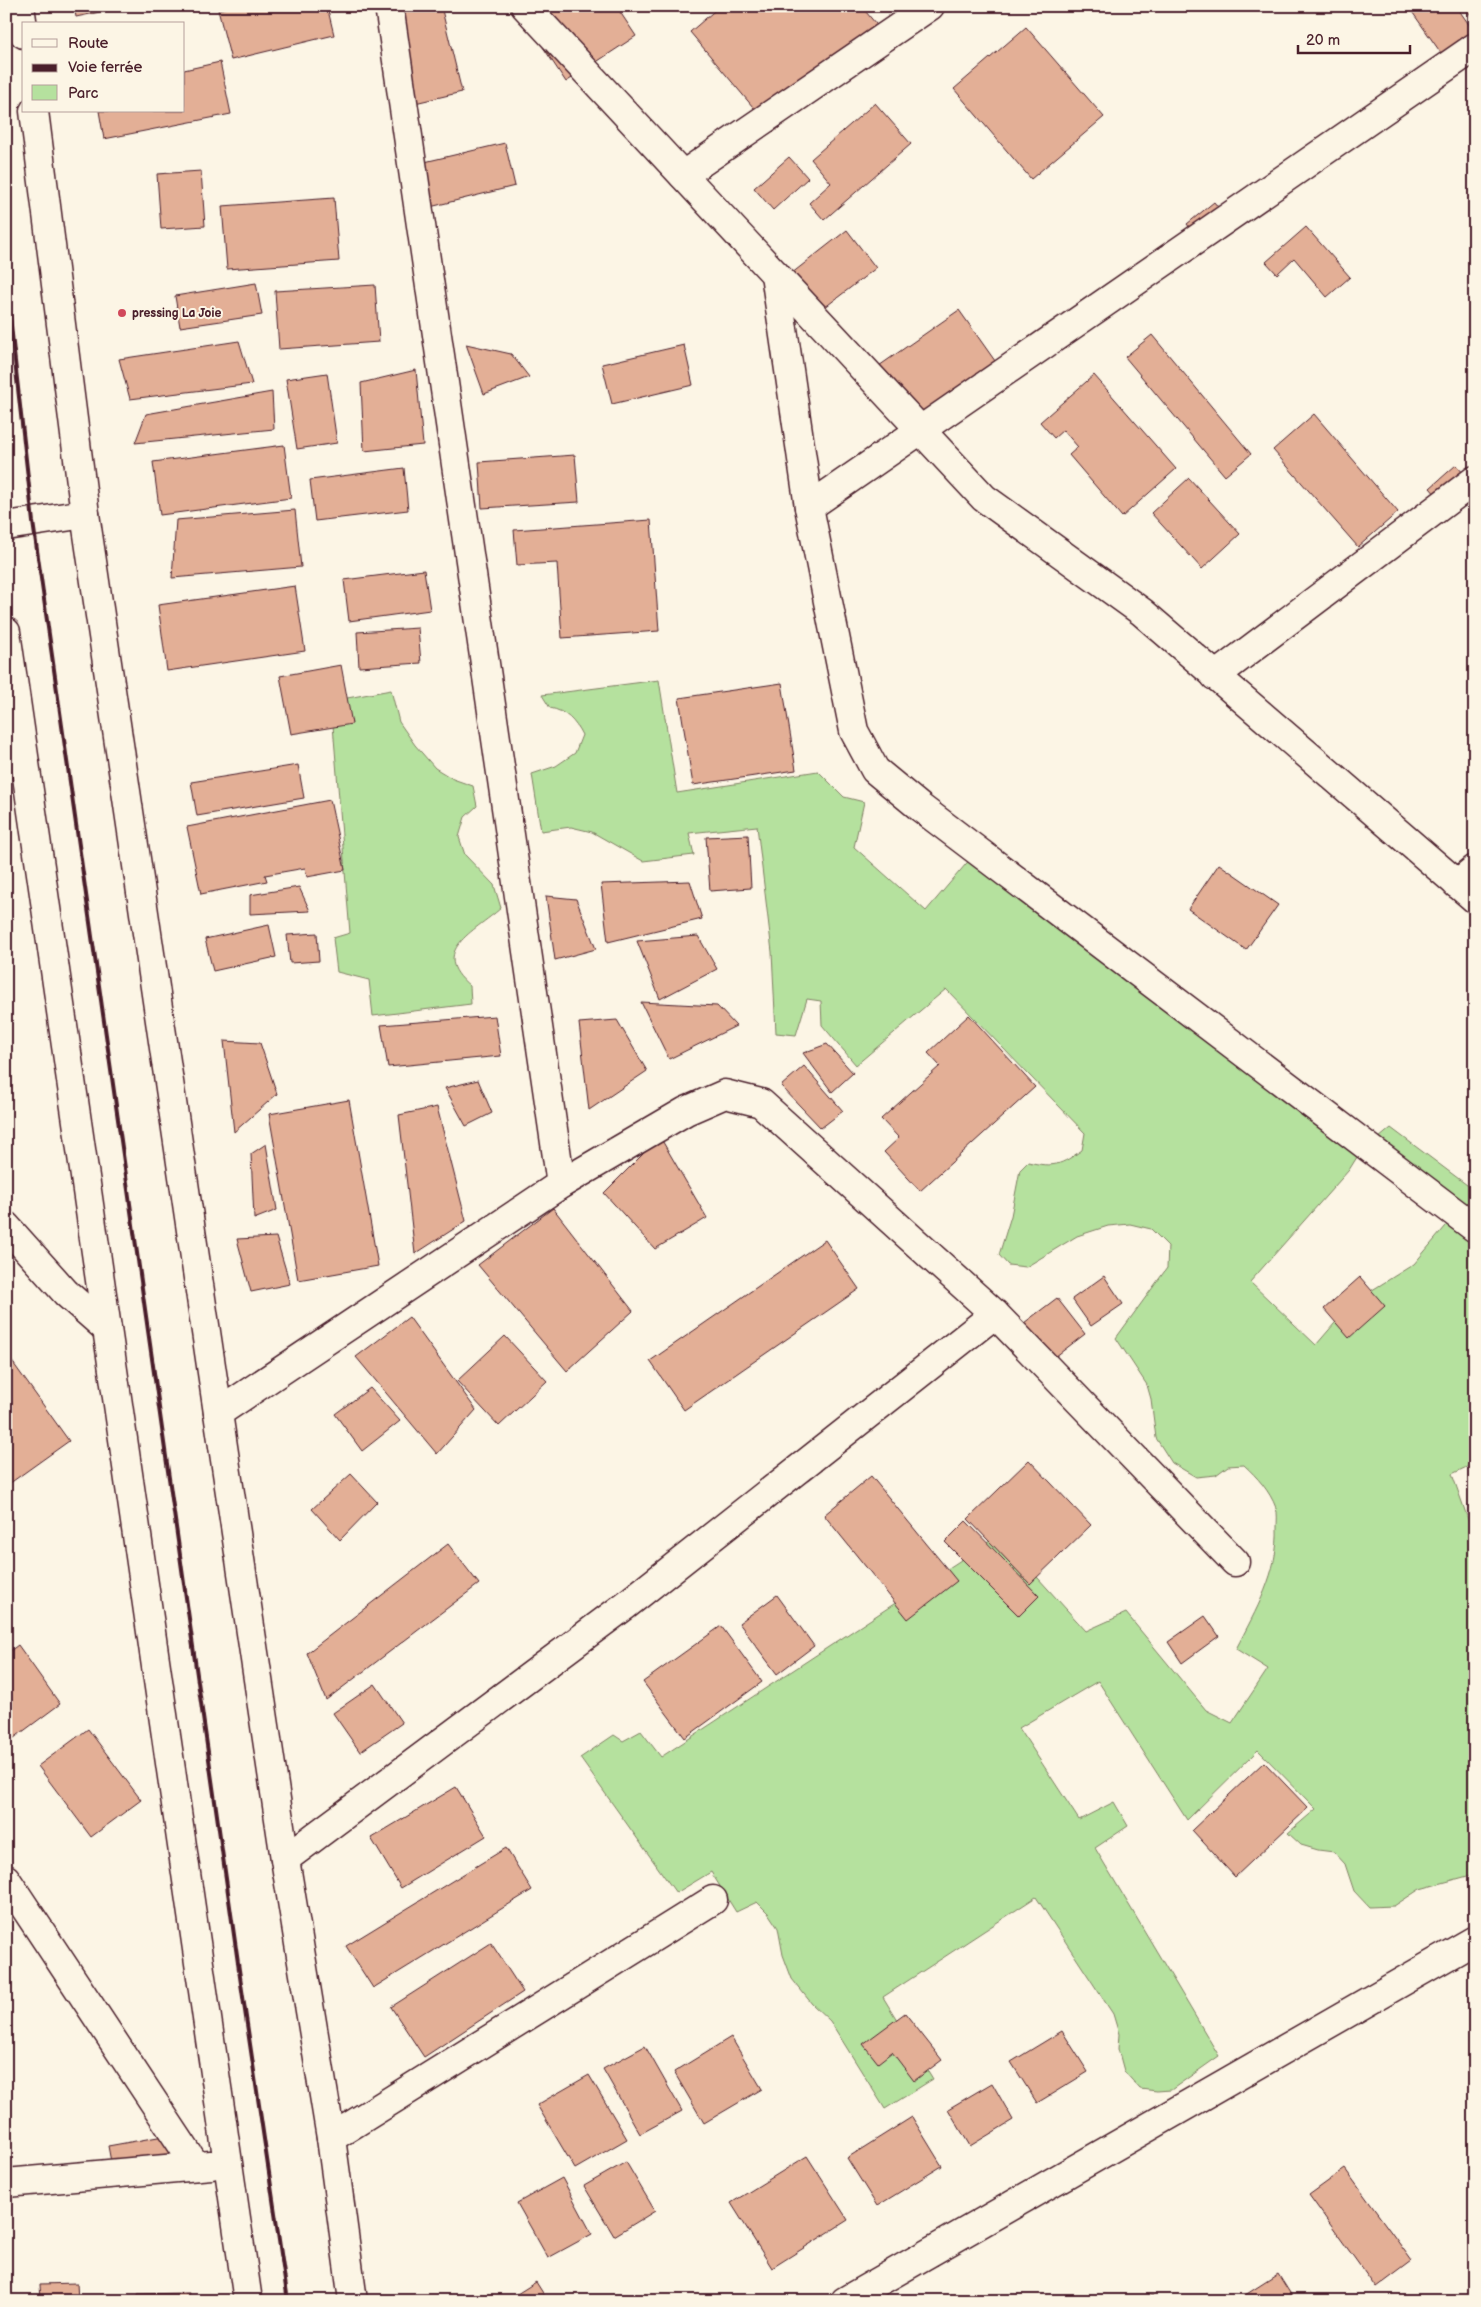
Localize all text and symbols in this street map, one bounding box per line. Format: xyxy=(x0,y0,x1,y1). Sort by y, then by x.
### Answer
legend xyxy=(22,22,185,112)
scale bar xyxy=(1298,22,1411,54)
text: 20 m xyxy=(1306,31,1340,50)
text: Route xyxy=(68,34,109,53)
text: Voie ferrée xyxy=(68,58,143,77)
text: Parc xyxy=(68,84,98,103)
place label: pressing La Joie xyxy=(132,306,221,321)
marker: pressing La Joie xyxy=(116,307,128,319)

